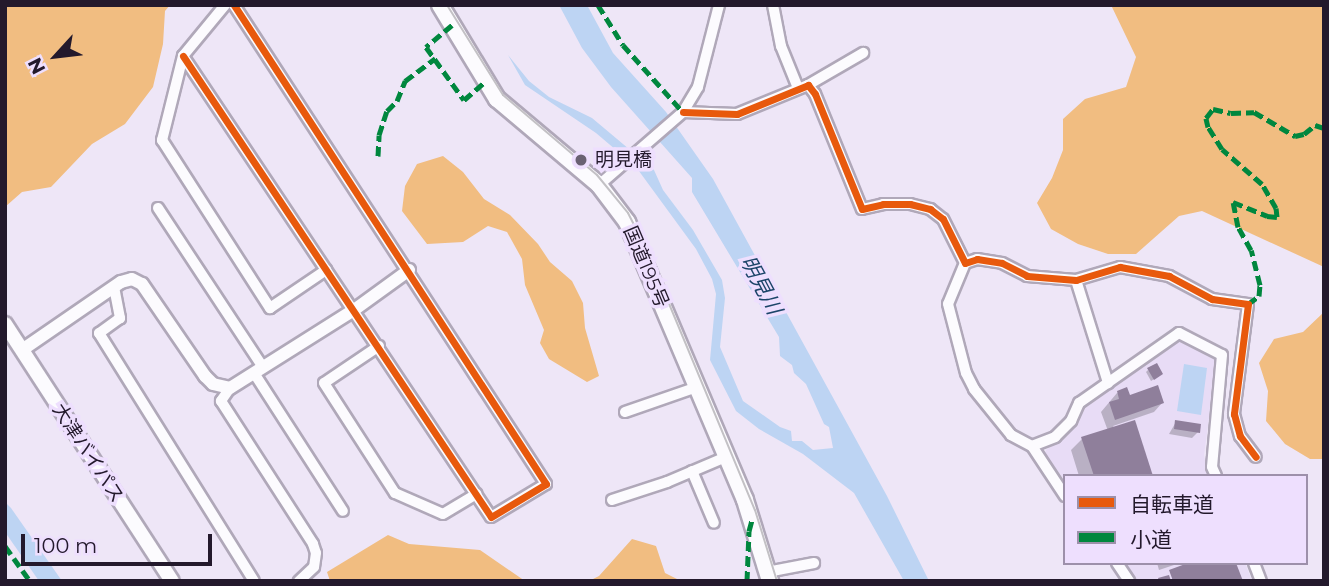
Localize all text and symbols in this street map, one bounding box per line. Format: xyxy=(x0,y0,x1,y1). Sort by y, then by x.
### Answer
north arrow xyxy=(21,21,91,91)
text: N xyxy=(23,54,51,78)
place label: 明見橋 xyxy=(595,149,652,171)
marker: 明見橋 xyxy=(573,152,589,168)
street label: 国道195号 xyxy=(619,223,673,311)
water label: 明見川 xyxy=(735,251,787,319)
street label: 大津バイパス xyxy=(47,399,129,507)
legend xyxy=(1063,474,1308,565)
text: 自転車道 xyxy=(1130,492,1214,517)
scale bar xyxy=(24,520,215,564)
text: 小道 xyxy=(1130,527,1172,552)
text: 100 m xyxy=(34,533,97,558)

